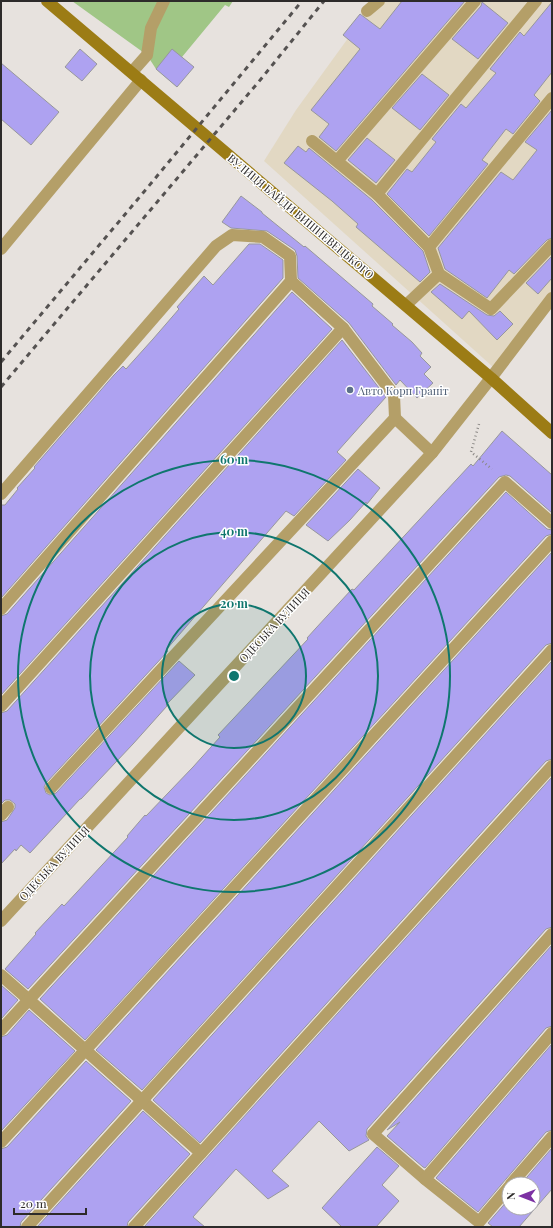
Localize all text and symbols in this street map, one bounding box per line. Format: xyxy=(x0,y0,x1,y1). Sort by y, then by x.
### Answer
street label: ВУЛИЦЯ БАЙДИ ВИШНЕВЕЦЬКОГО xyxy=(225,150,377,282)
place label: Авто Корп Граніт xyxy=(357,383,449,398)
marker: Авто Корп Граніт xyxy=(345,385,355,395)
text: 60 m xyxy=(220,451,248,467)
text: 40 m xyxy=(220,523,248,539)
street label: ОДЕСЬКА ВУЛИЦЯ xyxy=(235,584,313,666)
text: 20 m xyxy=(220,595,248,611)
centre of rings xyxy=(227,669,241,683)
street label: ОДЕСЬКА ВУЛИЦЯ xyxy=(15,822,93,904)
north arrow xyxy=(501,1176,541,1216)
scale bar xyxy=(14,1190,86,1216)
text: N xyxy=(503,1192,518,1200)
text: 20 m xyxy=(20,1195,47,1211)

